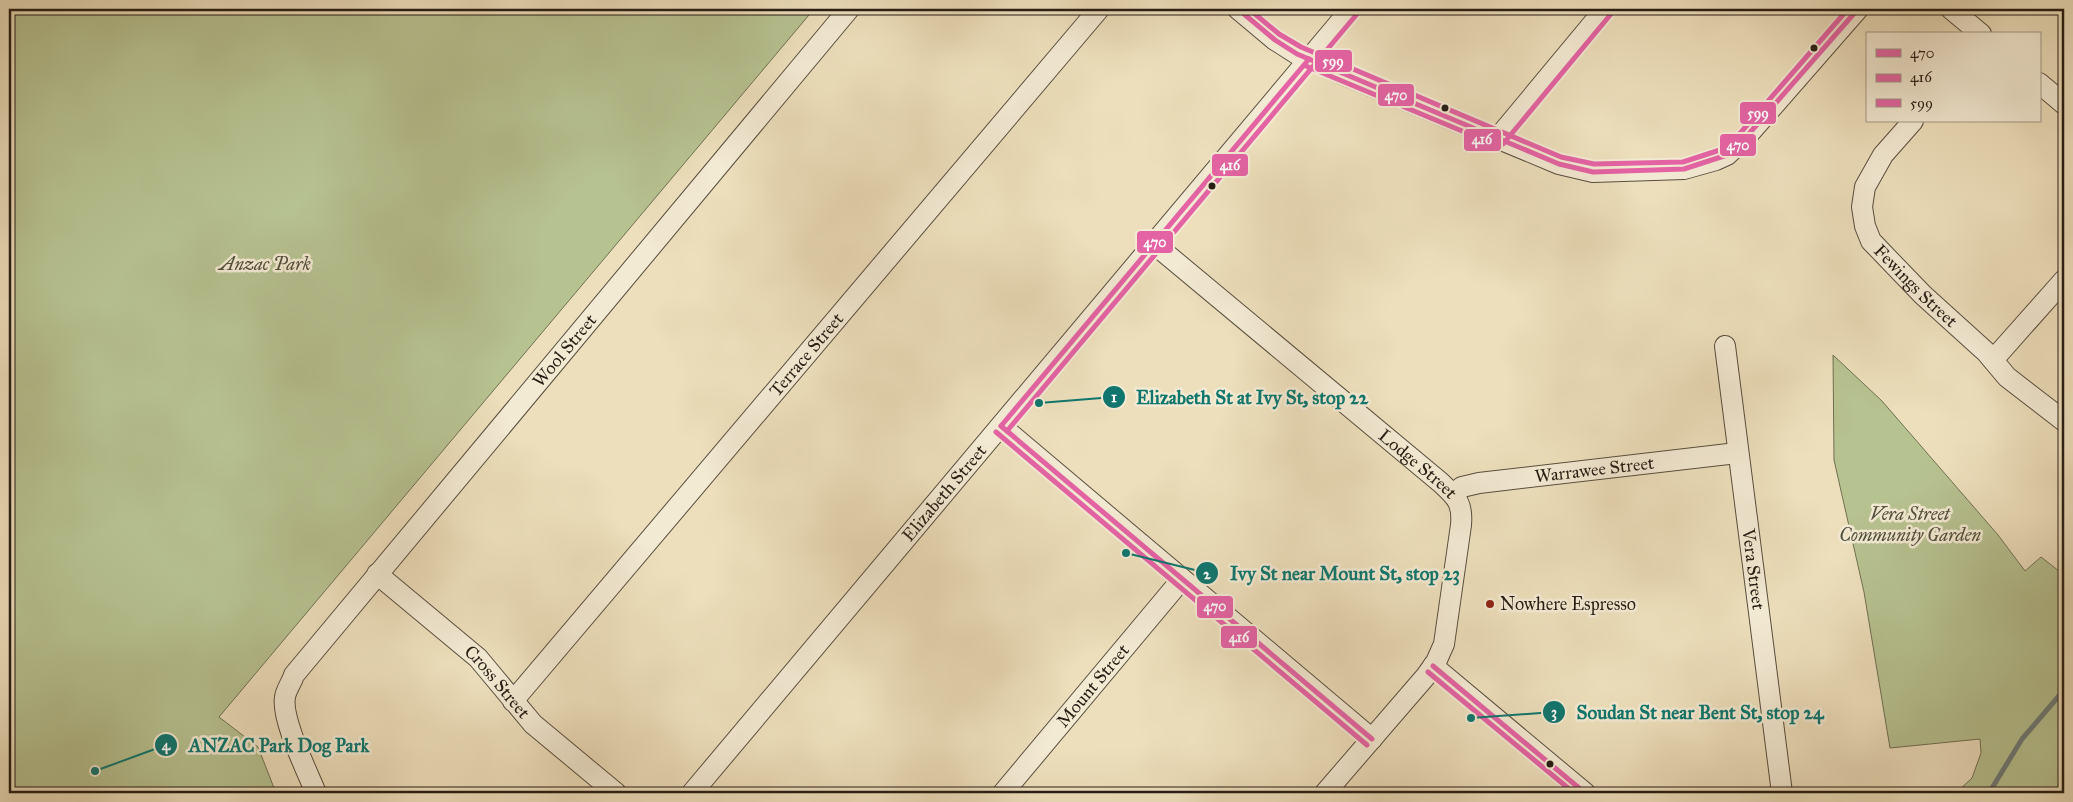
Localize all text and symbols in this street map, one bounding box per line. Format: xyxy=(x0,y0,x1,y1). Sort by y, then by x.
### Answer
legend xyxy=(1866,32,2040,122)
unlabelled marker xyxy=(1809,43,1819,53)
text: 470 xyxy=(1910,44,1934,62)
line badge: 599 xyxy=(1314,49,1353,73)
text: 599 xyxy=(1322,53,1344,71)
text: 416 xyxy=(1910,68,1933,86)
line badge: 470 xyxy=(1377,83,1415,107)
text: 470 xyxy=(1385,87,1407,105)
text: 599 xyxy=(1910,94,1933,112)
line badge: 599 xyxy=(1739,101,1777,125)
unlabelled marker xyxy=(1440,103,1450,113)
text: 599 xyxy=(1747,105,1769,123)
line badge: 416 xyxy=(1463,128,1502,152)
text: 416 xyxy=(1472,131,1493,149)
line badge: 470 xyxy=(1719,133,1757,157)
text: 470 xyxy=(1727,137,1749,155)
line badge: 416 xyxy=(1211,153,1249,177)
text: 416 xyxy=(1220,157,1241,175)
unlabelled marker xyxy=(1207,181,1217,191)
line badge: 470 xyxy=(1136,230,1174,254)
text: 470 xyxy=(1144,234,1166,252)
street label: Fewings Street xyxy=(1869,240,1963,332)
park label: Anzac Park xyxy=(217,253,311,275)
street label: Terrace Street xyxy=(765,308,849,401)
street label: Wool Street xyxy=(528,309,602,391)
callout: Elizabeth St at Ivy St, stop 22 xyxy=(1101,380,1378,414)
text: Elizabeth St at Ivy St, stop 22 xyxy=(1136,386,1369,410)
text: 1 xyxy=(1111,388,1117,406)
street label: Lodge Street xyxy=(1374,425,1463,504)
street label: Elizabeth Street xyxy=(897,439,992,546)
street label: Warrawee Street xyxy=(1533,452,1656,487)
park label: Vera Street Community Garden xyxy=(1839,503,1981,546)
street label: Vera Street xyxy=(1737,526,1770,612)
callout: Ivy St near Mount St, stop 23 xyxy=(1195,556,1470,590)
text: Ivy St near Mount St, stop 23 xyxy=(1230,562,1460,586)
text: 2 xyxy=(1203,565,1211,583)
place label: Nowhere Espresso xyxy=(1500,593,1636,615)
line badge: 470 xyxy=(1196,595,1234,619)
text: 470 xyxy=(1204,598,1226,616)
marker: Nowhere Espresso xyxy=(1484,598,1496,610)
line badge: 416 xyxy=(1220,625,1258,649)
text: 416 xyxy=(1229,629,1250,647)
street label: Mount Street xyxy=(1052,639,1134,732)
street label: Cross Street xyxy=(460,640,535,724)
callout: Soudan St near Bent St, stop 24 xyxy=(1542,695,1834,729)
text: Soudan St near Bent St, stop 24 xyxy=(1577,701,1825,725)
text: 3 xyxy=(1551,703,1557,722)
callout: ANZAC Park Dog Park xyxy=(154,728,379,762)
text: ANZAC Park Dog Park xyxy=(187,734,370,758)
text: 4 xyxy=(162,736,171,755)
unlabelled marker xyxy=(1545,759,1555,769)

